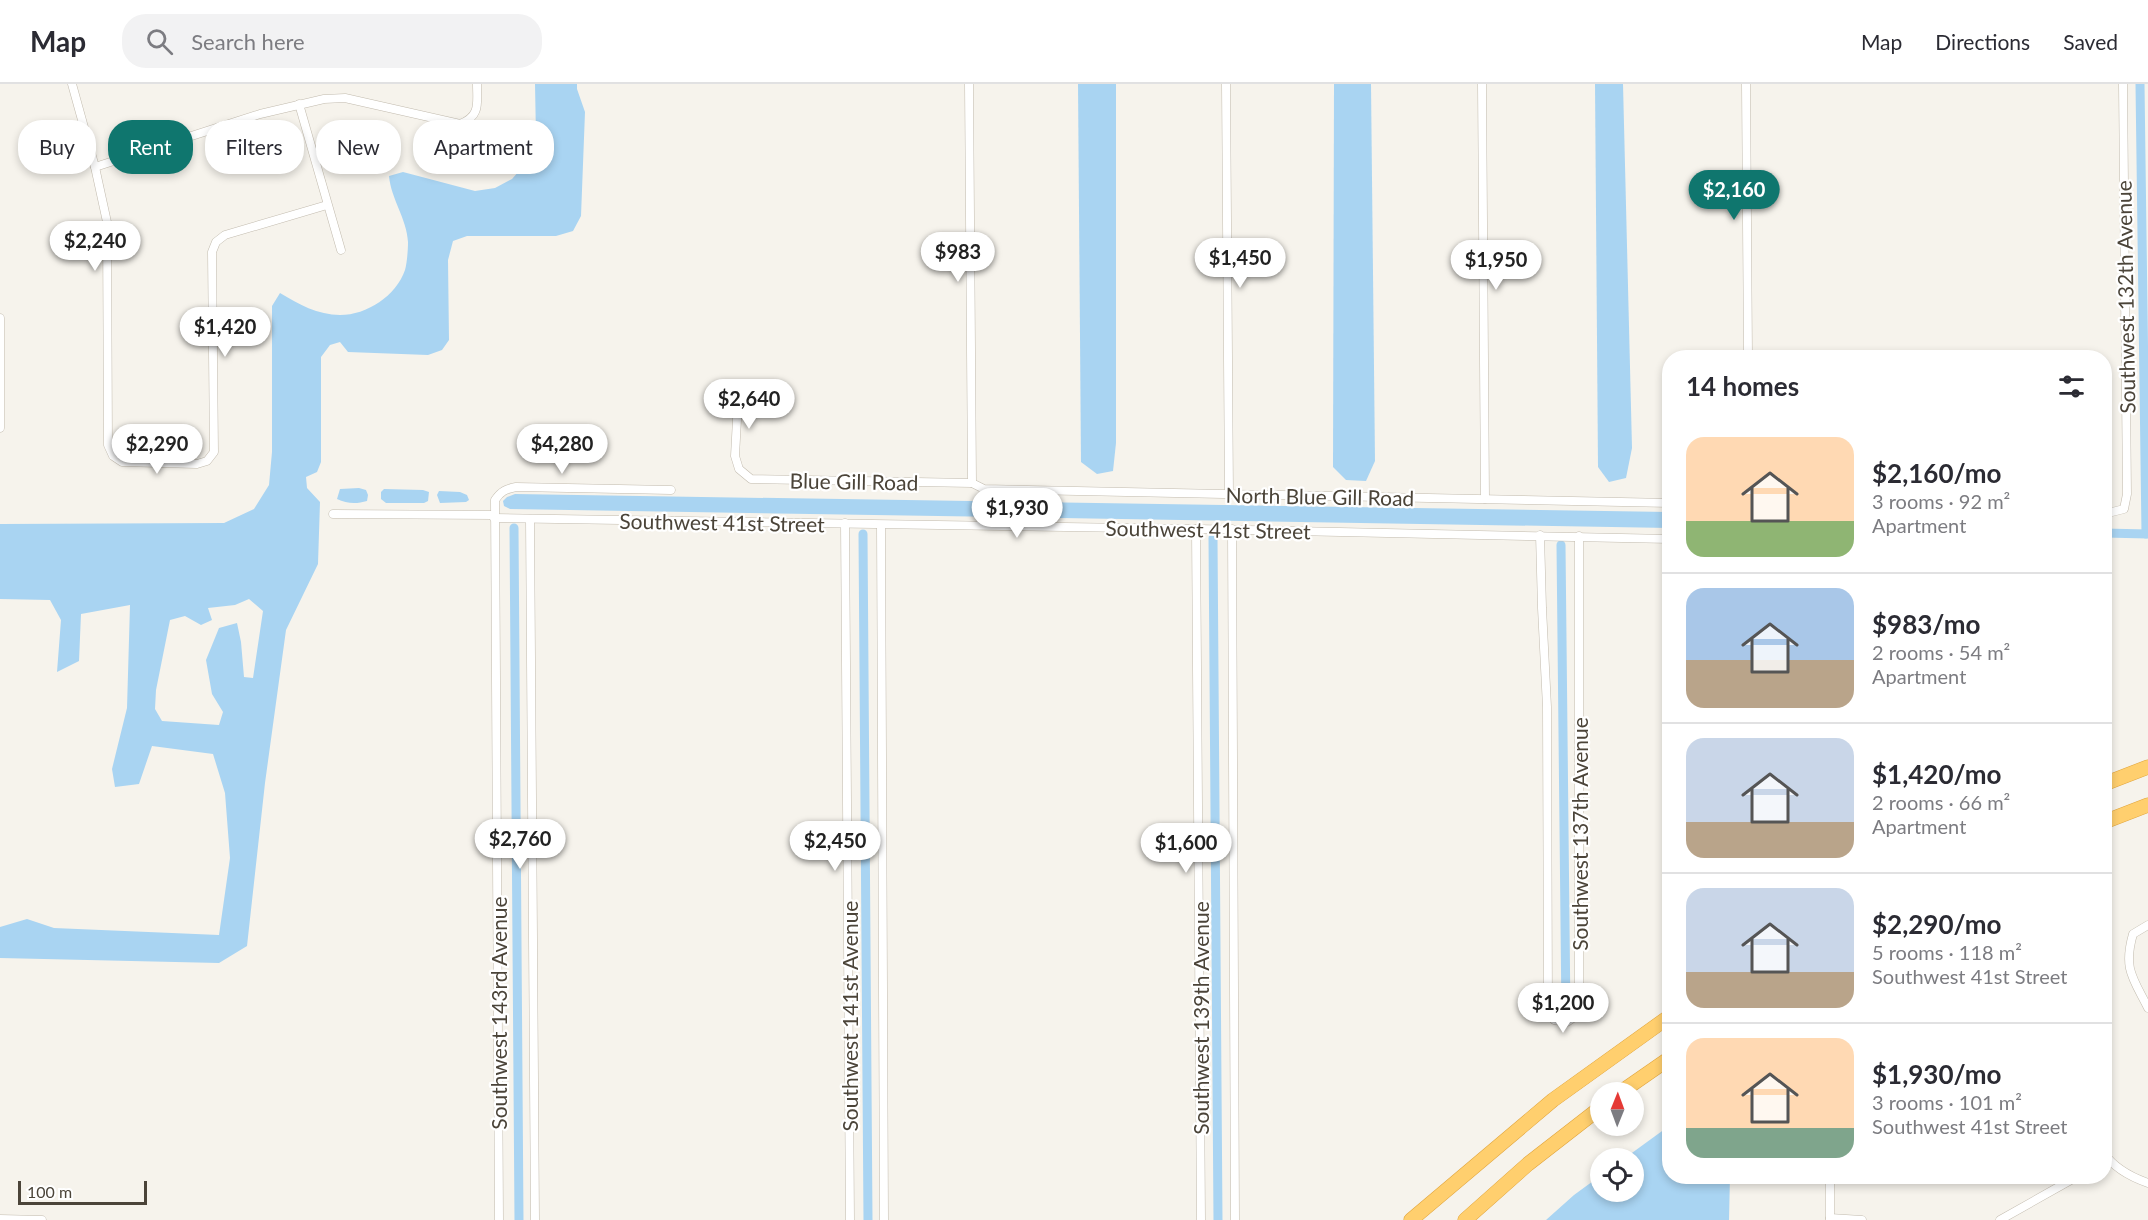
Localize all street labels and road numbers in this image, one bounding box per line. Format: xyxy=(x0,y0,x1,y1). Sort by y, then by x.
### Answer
street label: Southwest 132th Avenue xyxy=(2110,180,2140,414)
street label: Blue Gill Road xyxy=(789,467,919,495)
street label: North Blue Gill Road xyxy=(1226,482,1414,510)
street label: Southwest 41st Street xyxy=(619,508,825,536)
street label: Southwest 41st Street xyxy=(1105,515,1311,543)
street label: Southwest 137th Avenue xyxy=(1567,717,1592,951)
street label: Southwest 143rd Avenue xyxy=(486,896,511,1130)
street label: Southwest 141st Avenue xyxy=(837,901,862,1131)
street label: Southwest 139th Avenue xyxy=(1188,901,1213,1135)

